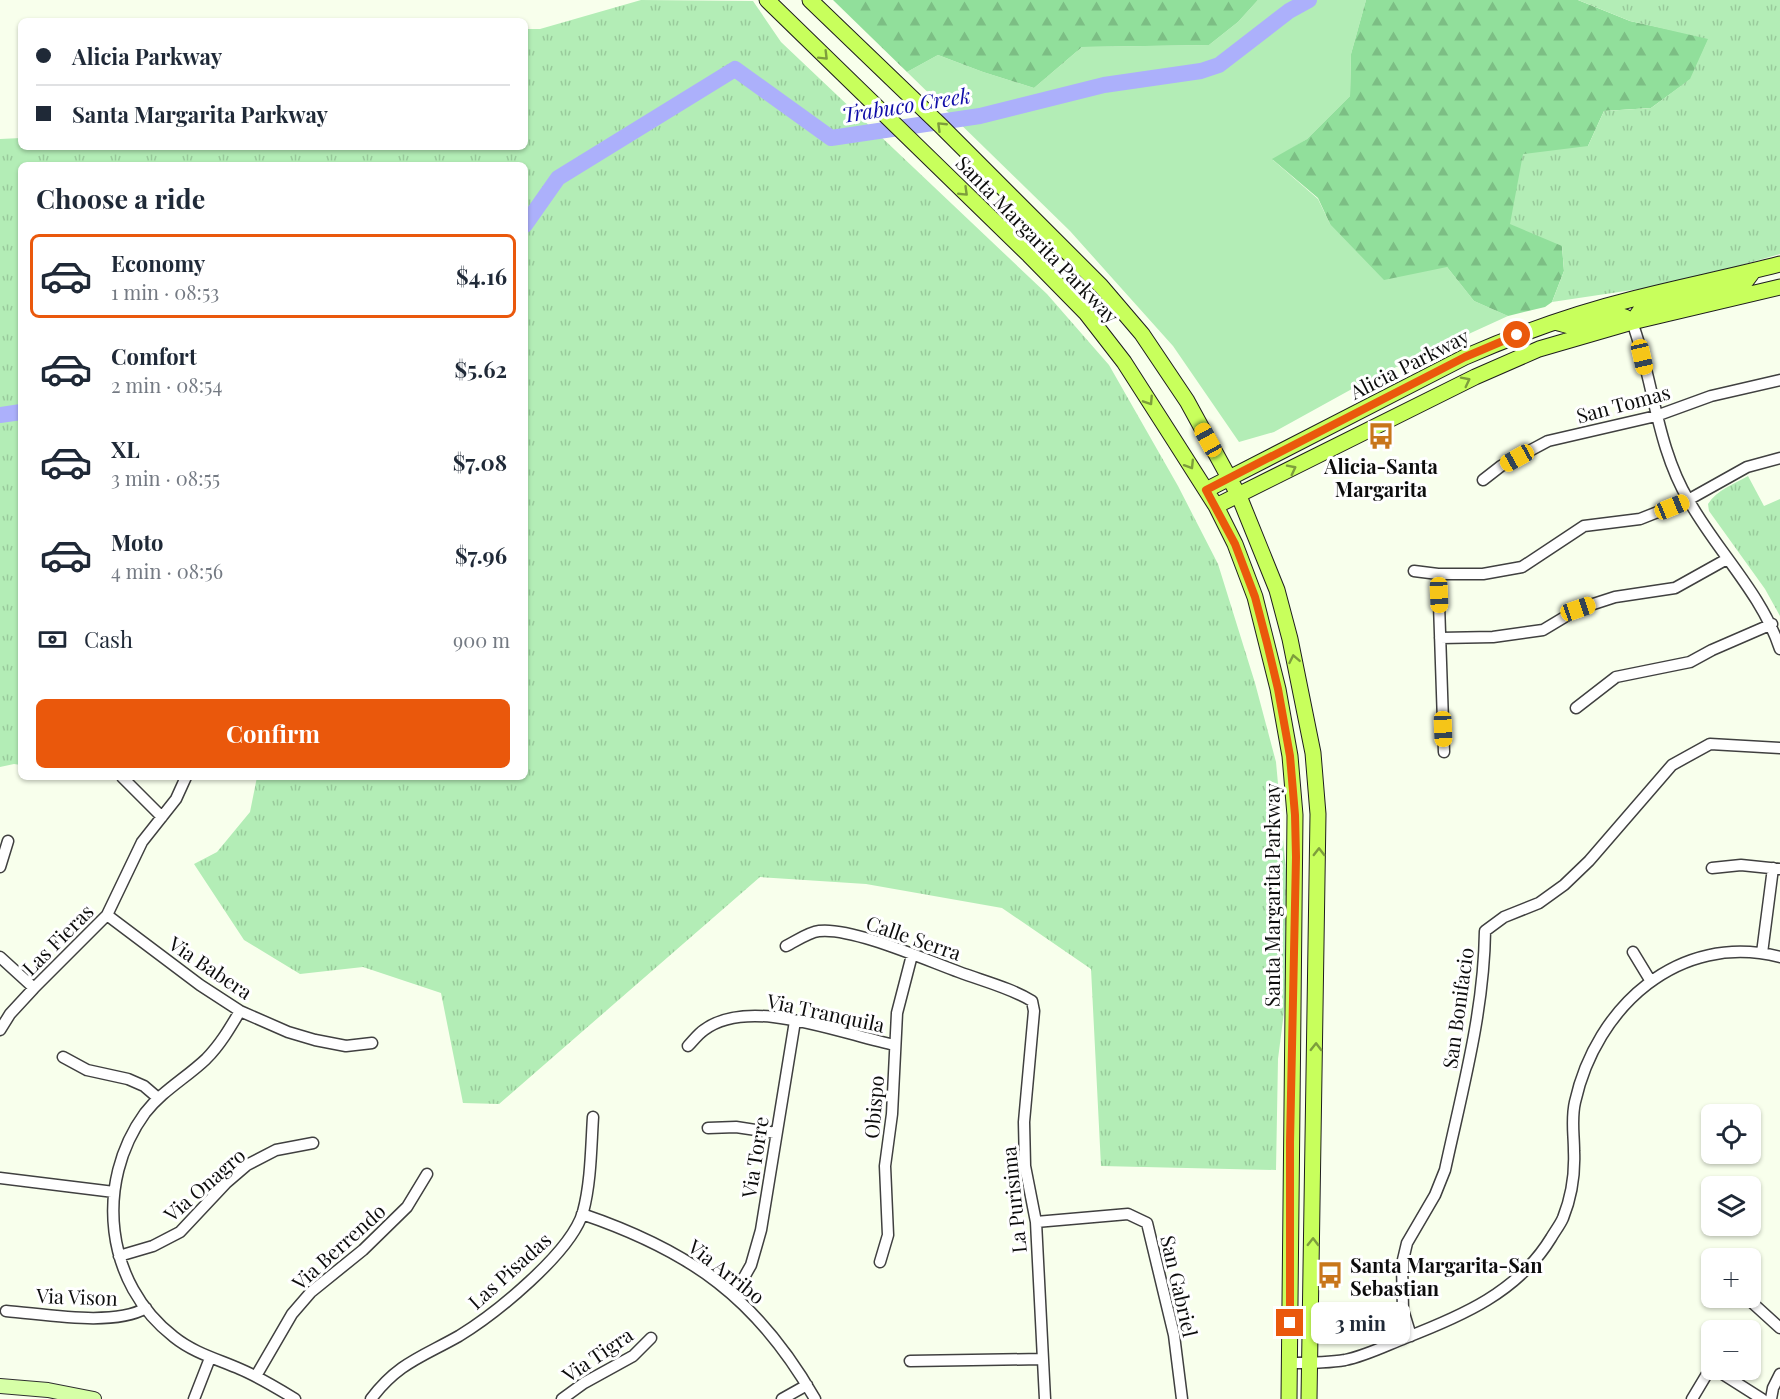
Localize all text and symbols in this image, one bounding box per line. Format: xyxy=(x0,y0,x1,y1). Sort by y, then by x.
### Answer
text: Alicia Parkway xyxy=(72,41,222,71)
one-way arrow xyxy=(817,48,828,59)
water label: Trabuco Creek xyxy=(840,80,972,128)
text: Santa Margarita Parkway xyxy=(72,99,328,129)
one-way arrow xyxy=(937,122,947,133)
street label: Santa Margarita Parkway xyxy=(951,149,1125,329)
text: Choose a ride xyxy=(36,180,205,216)
one-way arrow xyxy=(957,185,967,196)
text: Economy xyxy=(111,248,205,278)
icon: car xyxy=(39,249,93,303)
text: $4.16 xyxy=(456,261,507,291)
text: 1 min · 08:53 xyxy=(111,278,219,305)
street label: Alicia Parkway xyxy=(1344,321,1473,405)
route start xyxy=(1503,321,1530,348)
car xyxy=(1629,337,1655,377)
text: Comfort xyxy=(111,341,197,371)
icon: car xyxy=(39,342,93,396)
text: $5.62 xyxy=(454,354,507,384)
text: 2 min · 08:54 xyxy=(111,371,222,398)
one-way arrow xyxy=(1459,377,1470,388)
street label: San Tomas xyxy=(1573,377,1673,429)
one-way arrow xyxy=(1142,394,1153,405)
car xyxy=(1191,420,1225,460)
bus stop icon: Alicia-Santa Margarita xyxy=(1366,421,1396,451)
text: XL xyxy=(111,434,140,464)
icon: car xyxy=(39,435,93,489)
car xyxy=(1497,441,1537,475)
text: $7.08 xyxy=(453,447,507,477)
place label: Alicia-Santa Margarita xyxy=(1323,452,1438,502)
one-way arrow xyxy=(1183,459,1195,469)
text: 3 min · 08:55 xyxy=(111,464,220,491)
one-way arrow xyxy=(1285,465,1296,476)
car xyxy=(1652,492,1692,522)
text: Moto xyxy=(111,527,164,557)
icon: car xyxy=(39,528,93,582)
text: $7.96 xyxy=(455,540,507,570)
text: 4 min · 08:56 xyxy=(111,557,223,584)
car xyxy=(1429,577,1449,613)
car xyxy=(1558,595,1598,623)
icon: cash xyxy=(36,623,69,656)
text: Cash xyxy=(84,624,133,654)
text: 900 m xyxy=(453,626,510,653)
one-way arrow xyxy=(1288,654,1301,664)
button: Confirm xyxy=(36,699,510,768)
car xyxy=(1433,711,1453,747)
street label: Santa Margarita Parkway xyxy=(1258,783,1285,1007)
one-way arrow xyxy=(1313,847,1325,856)
street label: Las Fieras xyxy=(15,897,99,981)
street label: Calle Serra xyxy=(863,908,965,966)
street label: Via Babera xyxy=(163,929,258,1005)
street label: San Bonifacio xyxy=(1435,946,1479,1070)
street label: Via Tranquila xyxy=(764,986,887,1038)
one-way arrow xyxy=(1309,1042,1322,1051)
street label: Obispo xyxy=(857,1074,889,1140)
map controls xyxy=(1701,1104,1761,1380)
button: locate xyxy=(1701,1104,1761,1164)
street label: Via Torre xyxy=(734,1114,774,1201)
street label: Via Onagro xyxy=(157,1141,250,1227)
street label: La Purisima xyxy=(994,1145,1032,1255)
button: layers xyxy=(1701,1176,1761,1236)
street label: Via Berrendo xyxy=(285,1197,391,1296)
street label: Las Pisadas xyxy=(462,1226,556,1314)
street label: Via Arribo xyxy=(682,1232,771,1309)
street label: San Gabriel xyxy=(1155,1233,1205,1340)
one-way arrow xyxy=(1307,1237,1319,1246)
button: + xyxy=(1701,1248,1761,1308)
place label: Santa Margarita-San Sebastian xyxy=(1350,1251,1543,1301)
bus stop icon: Santa Margarita-San Sebastian xyxy=(1315,1260,1345,1290)
street label: Via Vison xyxy=(35,1281,118,1311)
callout: 3 min xyxy=(1311,1302,1410,1344)
route end xyxy=(1276,1309,1303,1336)
text: 3 min xyxy=(1335,1309,1386,1336)
street label: Via Tigra xyxy=(556,1320,638,1388)
button: − xyxy=(1701,1320,1761,1380)

